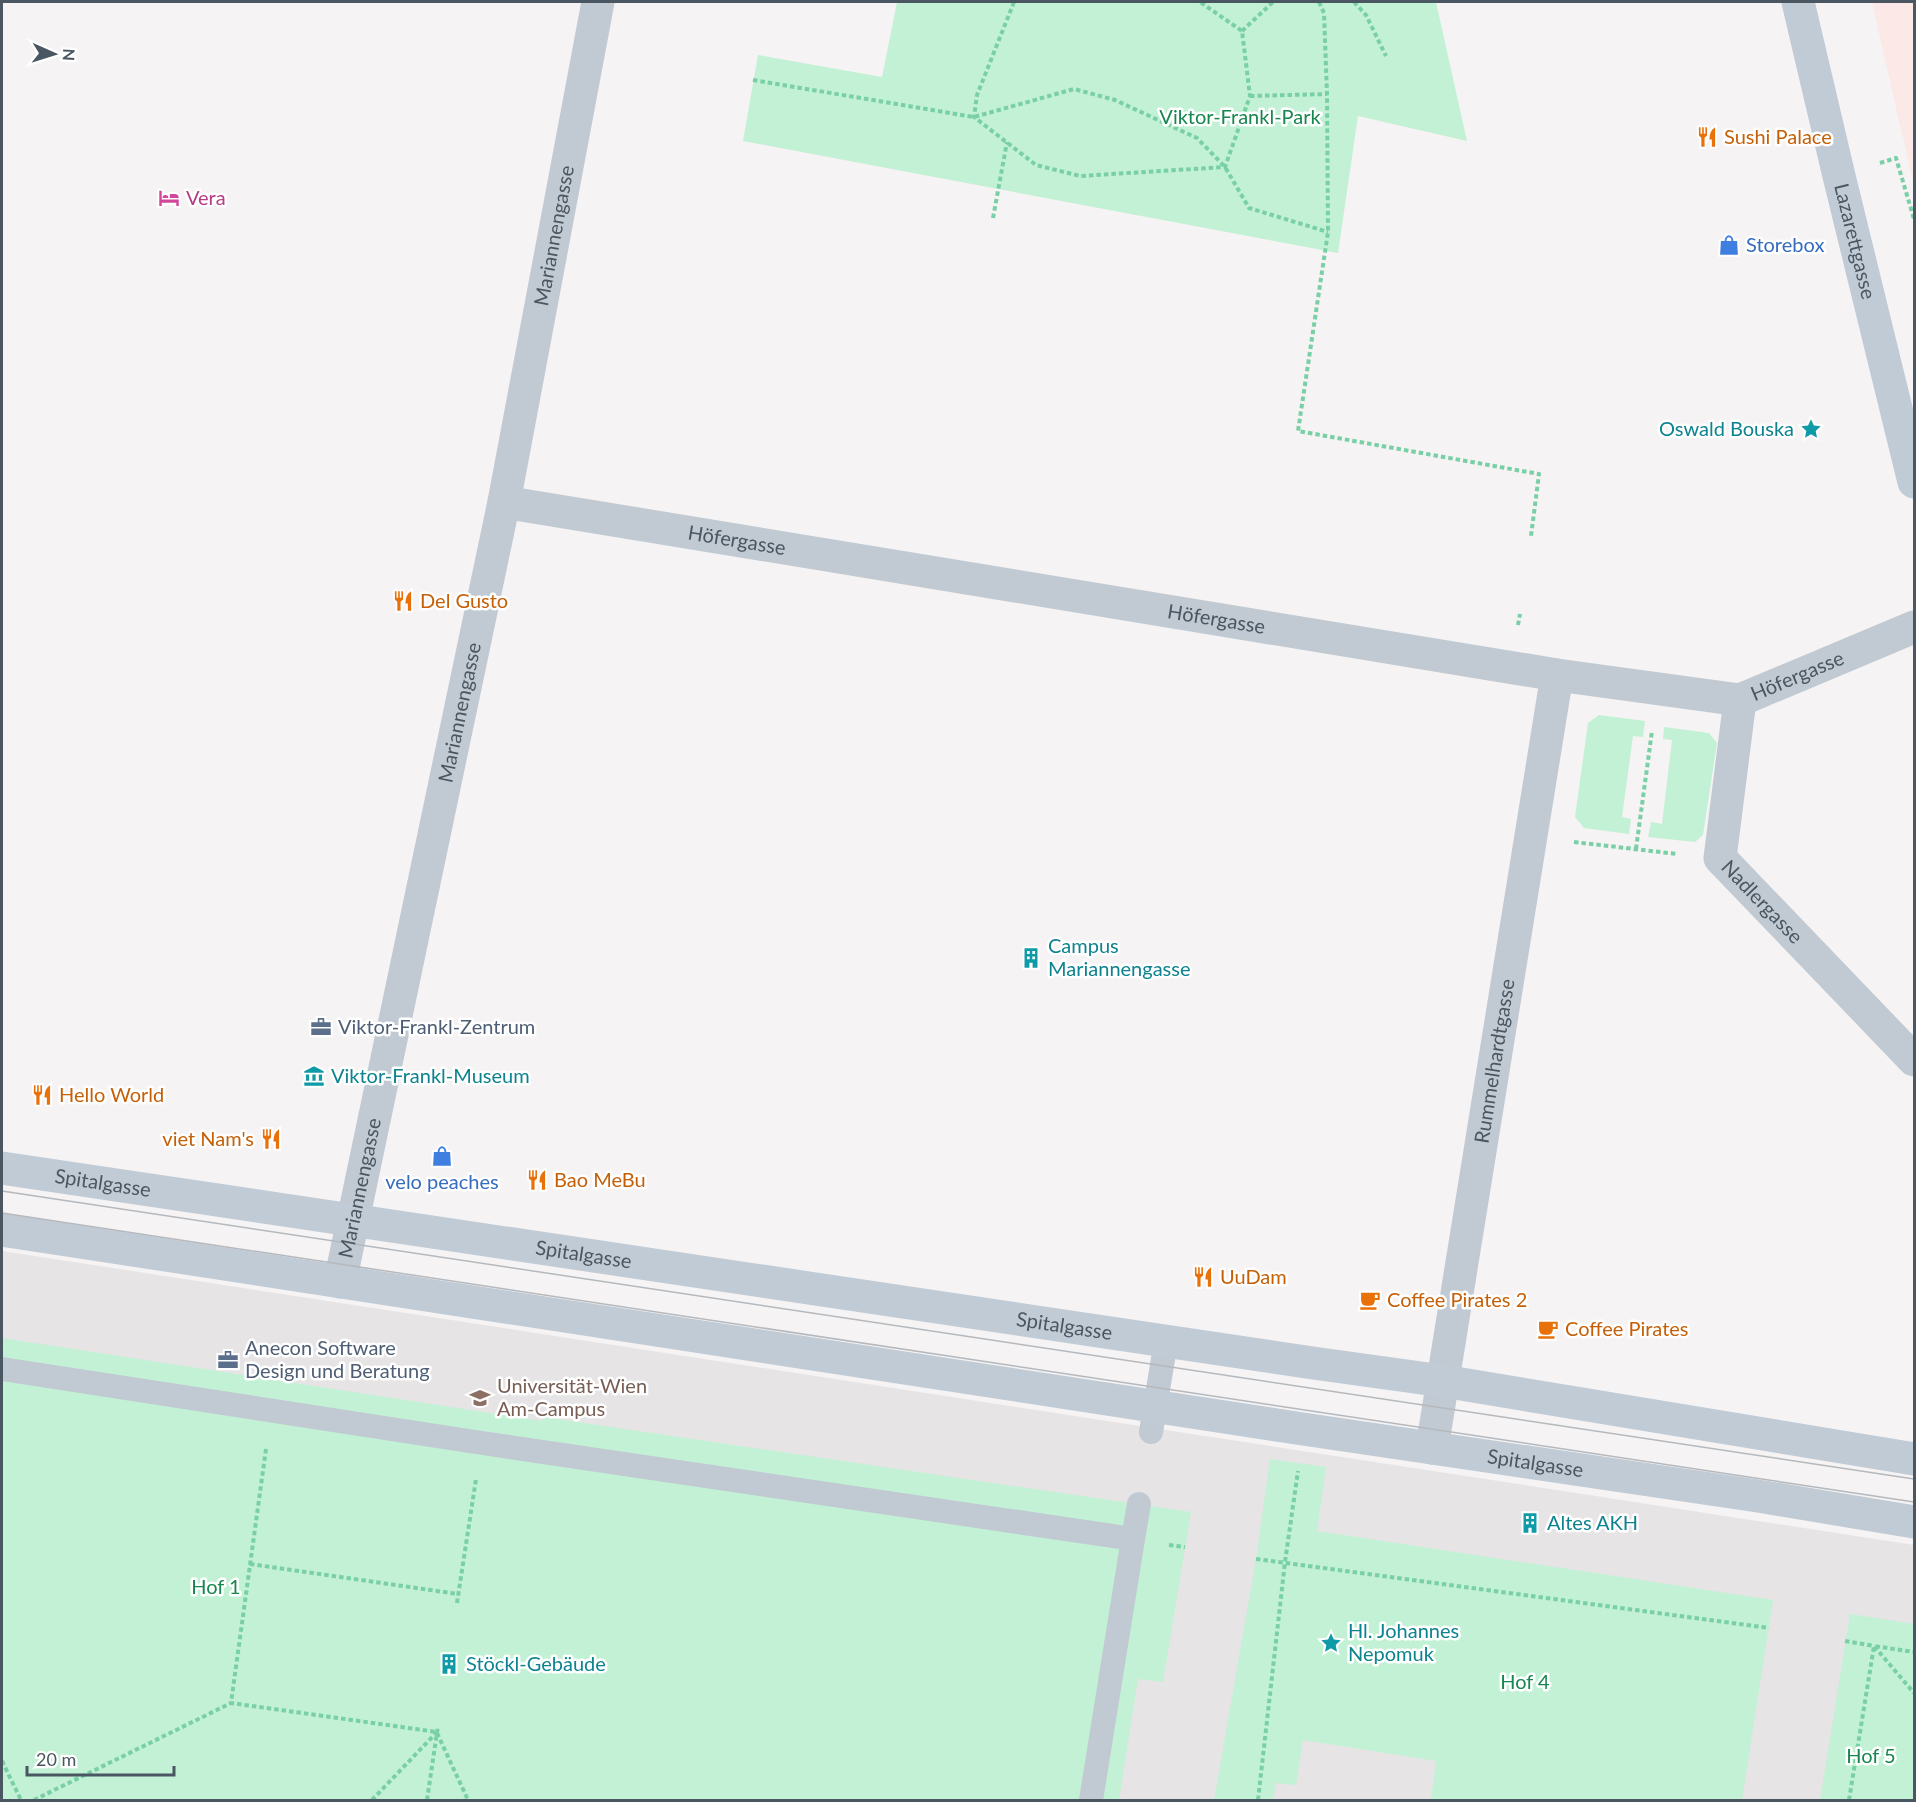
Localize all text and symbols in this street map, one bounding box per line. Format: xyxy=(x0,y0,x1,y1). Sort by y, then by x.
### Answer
north arrow xyxy=(24,24,84,84)
text: N xyxy=(60,48,79,61)
park label: Viktor-Frankl-Park xyxy=(1159,104,1321,128)
place label: Sushi Palace xyxy=(1724,124,1832,148)
restaurant icon: Sushi Palace xyxy=(1695,125,1719,149)
street label: Mariannengasse xyxy=(528,163,578,308)
street label: Lazarettgasse xyxy=(1830,181,1882,301)
place label: Vera xyxy=(186,185,226,209)
hotel icon: Vera xyxy=(157,186,181,210)
place label: Storebox xyxy=(1746,232,1824,256)
shop icon: Storebox xyxy=(1717,233,1741,257)
place label: Oswald Bouska xyxy=(1659,416,1794,440)
place icon: Oswald Bouska xyxy=(1799,417,1823,441)
street label: Höfergasse xyxy=(686,519,788,559)
place label: Del Gusto xyxy=(420,588,508,612)
restaurant icon: Del Gusto xyxy=(391,589,415,613)
street label: Höfergasse xyxy=(1166,598,1267,638)
street label: Mariannengasse xyxy=(432,640,485,785)
street label: Höfergasse xyxy=(1747,645,1847,705)
street label: Nadlergasse xyxy=(1717,854,1808,948)
place label: Campus Mariannengasse xyxy=(1048,933,1191,980)
building icon: Campus Mariannengasse xyxy=(1019,946,1043,970)
street label: Rummelhardtgasse xyxy=(1468,977,1519,1145)
place label: Viktor-Frankl-Zentrum xyxy=(338,1014,535,1038)
office icon: Viktor-Frankl-Zentrum xyxy=(309,1015,333,1039)
place label: Viktor-Frankl-Museum xyxy=(331,1063,530,1087)
museum icon: Viktor-Frankl-Museum xyxy=(302,1064,326,1088)
place label: Hello World xyxy=(59,1082,164,1106)
restaurant icon: Hello World xyxy=(30,1083,54,1107)
street label: Mariannengasse xyxy=(332,1116,385,1260)
place label: viet Nam's xyxy=(162,1126,254,1150)
restaurant icon: viet Nam's xyxy=(259,1127,283,1151)
shop icon: velo peaches xyxy=(430,1144,454,1168)
street label: Spitalgasse xyxy=(53,1163,153,1201)
place label: Bao MeBu xyxy=(554,1167,646,1191)
restaurant icon: Bao MeBu xyxy=(525,1168,549,1192)
place label: velo peaches xyxy=(385,1169,499,1193)
street label: Spitalgasse xyxy=(534,1235,633,1273)
place label: UuDam xyxy=(1220,1264,1287,1288)
restaurant icon: UuDam xyxy=(1191,1265,1215,1289)
place label: Coffee Pirates 2 xyxy=(1387,1287,1527,1311)
cafe icon: Coffee Pirates 2 xyxy=(1358,1288,1382,1312)
street label: Spitalgasse xyxy=(1015,1306,1114,1344)
place label: Coffee Pirates xyxy=(1565,1316,1689,1340)
cafe icon: Coffee Pirates xyxy=(1536,1317,1560,1341)
place label: Anecon Software Design und Beratung xyxy=(245,1335,430,1382)
office icon: Anecon Software Design und Beratung xyxy=(216,1348,240,1372)
place label: Universität-Wien Am-Campus xyxy=(497,1373,647,1420)
school or university icon: Universität-Wien Am-Campus xyxy=(468,1386,492,1410)
street label: Spitalgasse xyxy=(1486,1443,1585,1481)
place label: Altes AKH xyxy=(1547,1510,1638,1534)
building icon: Altes AKH xyxy=(1518,1511,1542,1535)
park label: Hof 1 xyxy=(191,1574,241,1598)
place label: Hl. Johannes Nepomuk xyxy=(1348,1618,1459,1665)
place icon: Hl. Johannes Nepomuk xyxy=(1319,1631,1343,1655)
place label: Stöckl-Gebäude xyxy=(466,1651,606,1675)
building icon: Stöckl-Gebäude xyxy=(437,1652,461,1676)
park label: Hof 4 xyxy=(1500,1669,1550,1693)
scale bar xyxy=(27,1739,174,1777)
park label: Hof 5 xyxy=(1846,1743,1896,1767)
text: 20 m xyxy=(36,1748,76,1770)

